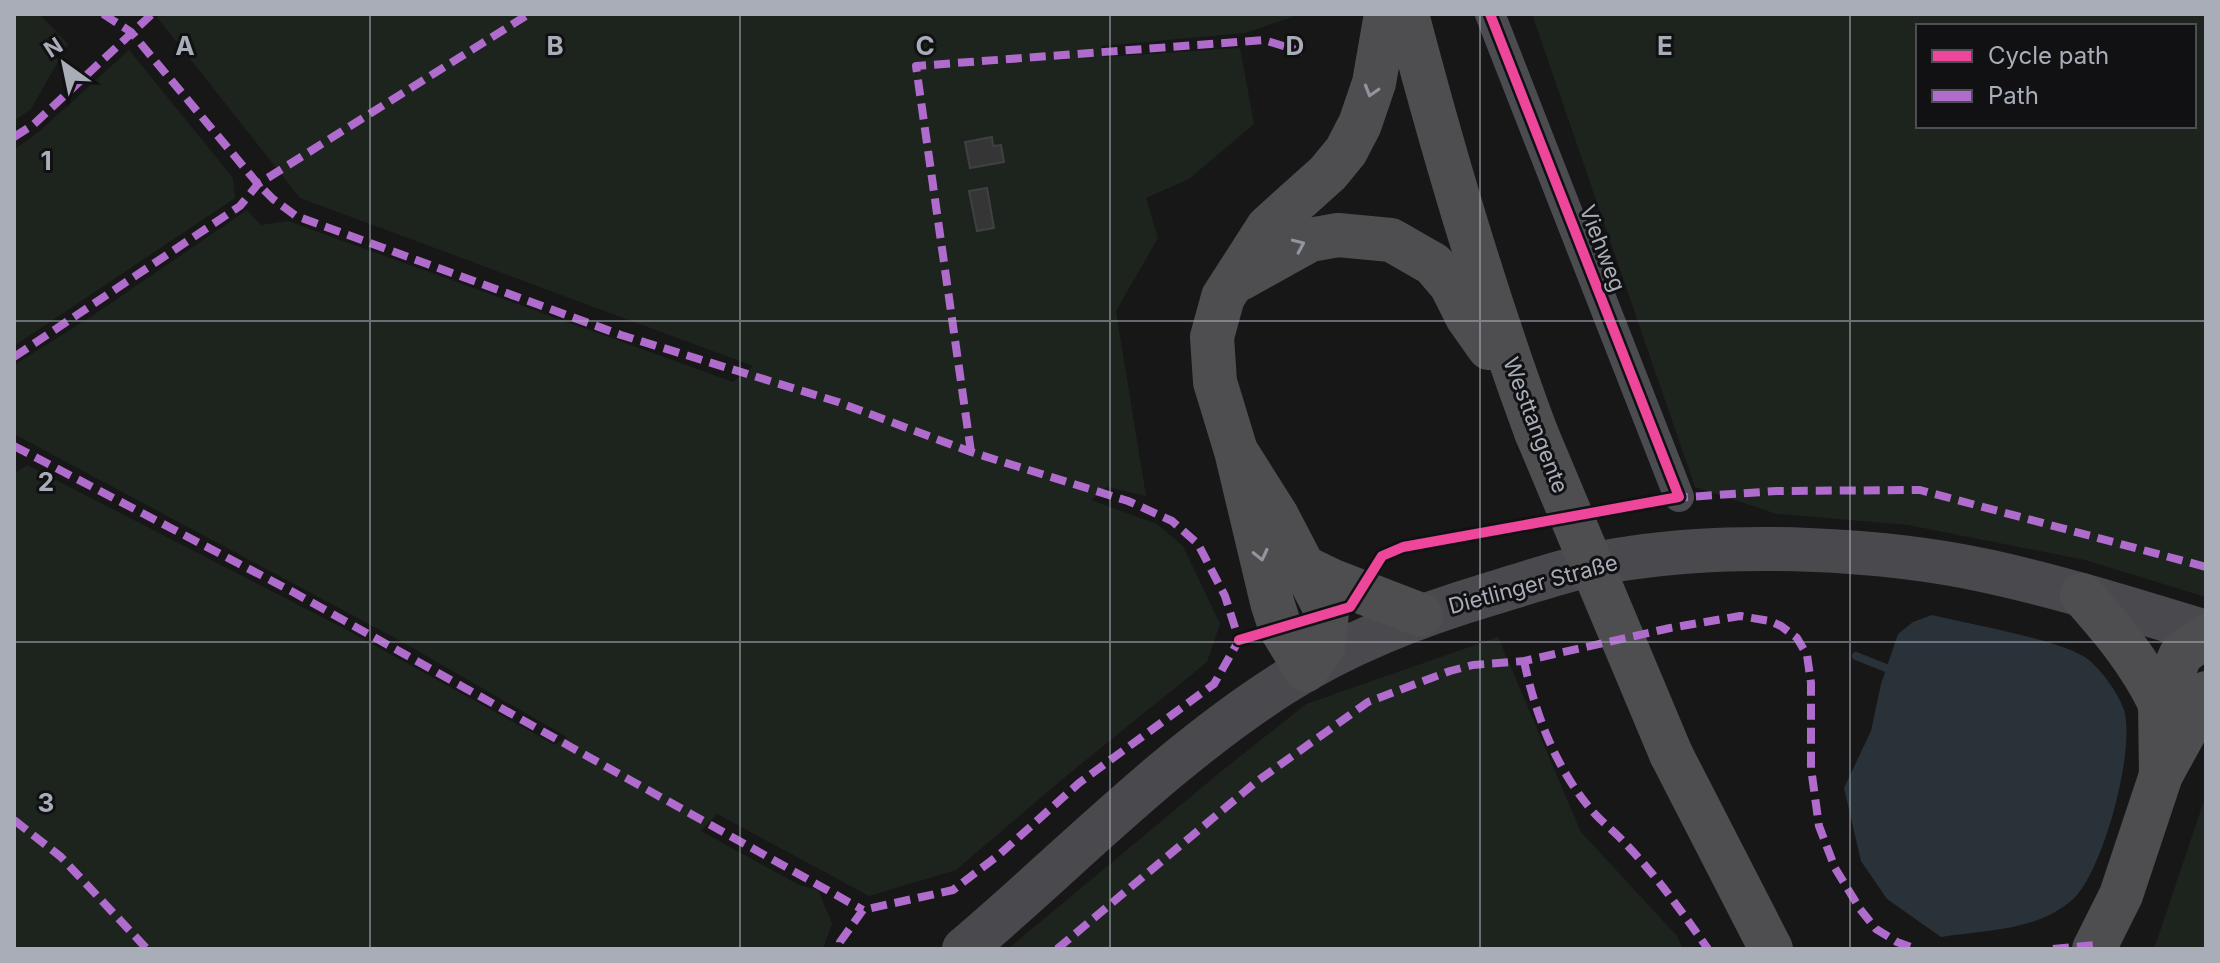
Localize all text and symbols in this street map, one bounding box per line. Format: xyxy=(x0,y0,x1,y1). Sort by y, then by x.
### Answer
north arrow xyxy=(24,24,104,104)
legend xyxy=(1916,24,2196,128)
text: A xyxy=(175,30,195,61)
text: B xyxy=(546,30,564,61)
text: C xyxy=(915,30,935,61)
text: D xyxy=(1286,30,1304,61)
text: E xyxy=(1657,30,1673,61)
text: N xyxy=(39,32,67,63)
text: Cycle path xyxy=(1988,41,2109,70)
text: Path xyxy=(1988,81,2039,110)
one-way arrow xyxy=(1364,83,1380,97)
text: 1 xyxy=(40,145,52,176)
street label: Viehweg xyxy=(1575,201,1631,295)
one-way arrow xyxy=(1291,239,1305,255)
street label: Westtangente xyxy=(1498,353,1574,497)
text: 2 xyxy=(38,466,54,497)
one-way arrow xyxy=(1251,547,1268,561)
street label: Dietlinger Straße xyxy=(1446,549,1620,619)
text: 3 xyxy=(38,787,54,818)

